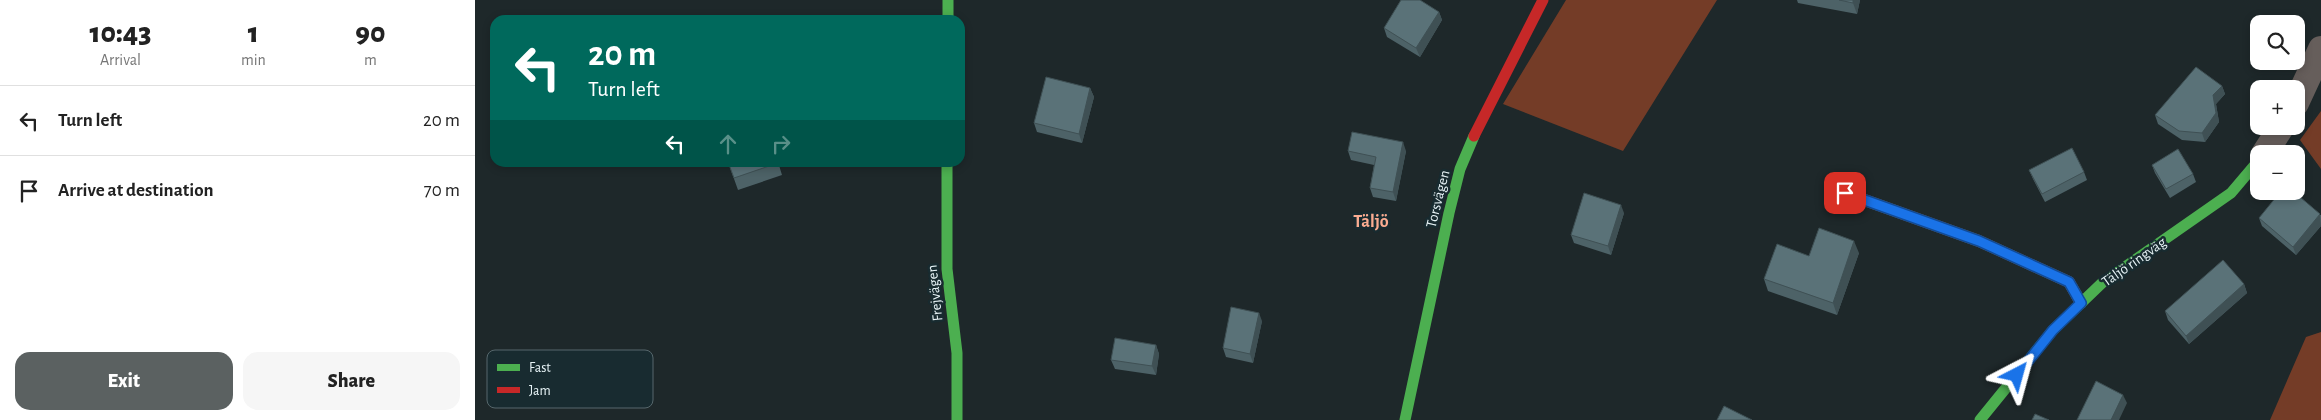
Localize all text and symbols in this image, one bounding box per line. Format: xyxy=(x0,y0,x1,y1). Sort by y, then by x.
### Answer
map controls xyxy=(2250,15,2305,200)
button: search xyxy=(2250,15,2305,70)
text: 10:43 xyxy=(89,18,151,48)
text: 1 xyxy=(248,18,259,48)
text: 90 xyxy=(355,18,386,48)
icon: left xyxy=(505,35,570,100)
text: 20 m xyxy=(588,37,656,72)
text: Arrival xyxy=(100,52,141,68)
text: min xyxy=(241,52,266,68)
text: m xyxy=(364,52,377,68)
text: Turn left xyxy=(588,78,660,100)
button: + xyxy=(2250,80,2305,135)
icon: left xyxy=(15,107,43,135)
text: Turn left xyxy=(58,111,122,130)
text: 20 m xyxy=(423,111,460,130)
icon: left xyxy=(661,130,689,158)
icon: ahead xyxy=(714,130,742,158)
icon: right xyxy=(767,130,795,158)
button: − xyxy=(2250,145,2305,200)
street label: Torsvägen xyxy=(1424,169,1452,229)
pin xyxy=(1824,172,1866,214)
icon: arrive xyxy=(15,177,43,205)
icon: arrive xyxy=(1831,179,1859,207)
text: Arrive at destination xyxy=(58,181,214,200)
text: 70 m xyxy=(424,181,460,200)
district label: Täljö xyxy=(1353,213,1389,231)
street label: Täljö ringväg xyxy=(2099,234,2169,290)
street label: Frejvägen xyxy=(925,264,945,322)
position arrow xyxy=(1990,348,2042,400)
legend xyxy=(487,350,653,408)
button: Exit xyxy=(15,352,233,410)
button: Share xyxy=(243,352,460,410)
text: Fast xyxy=(529,361,551,375)
text: Jam xyxy=(529,384,551,398)

